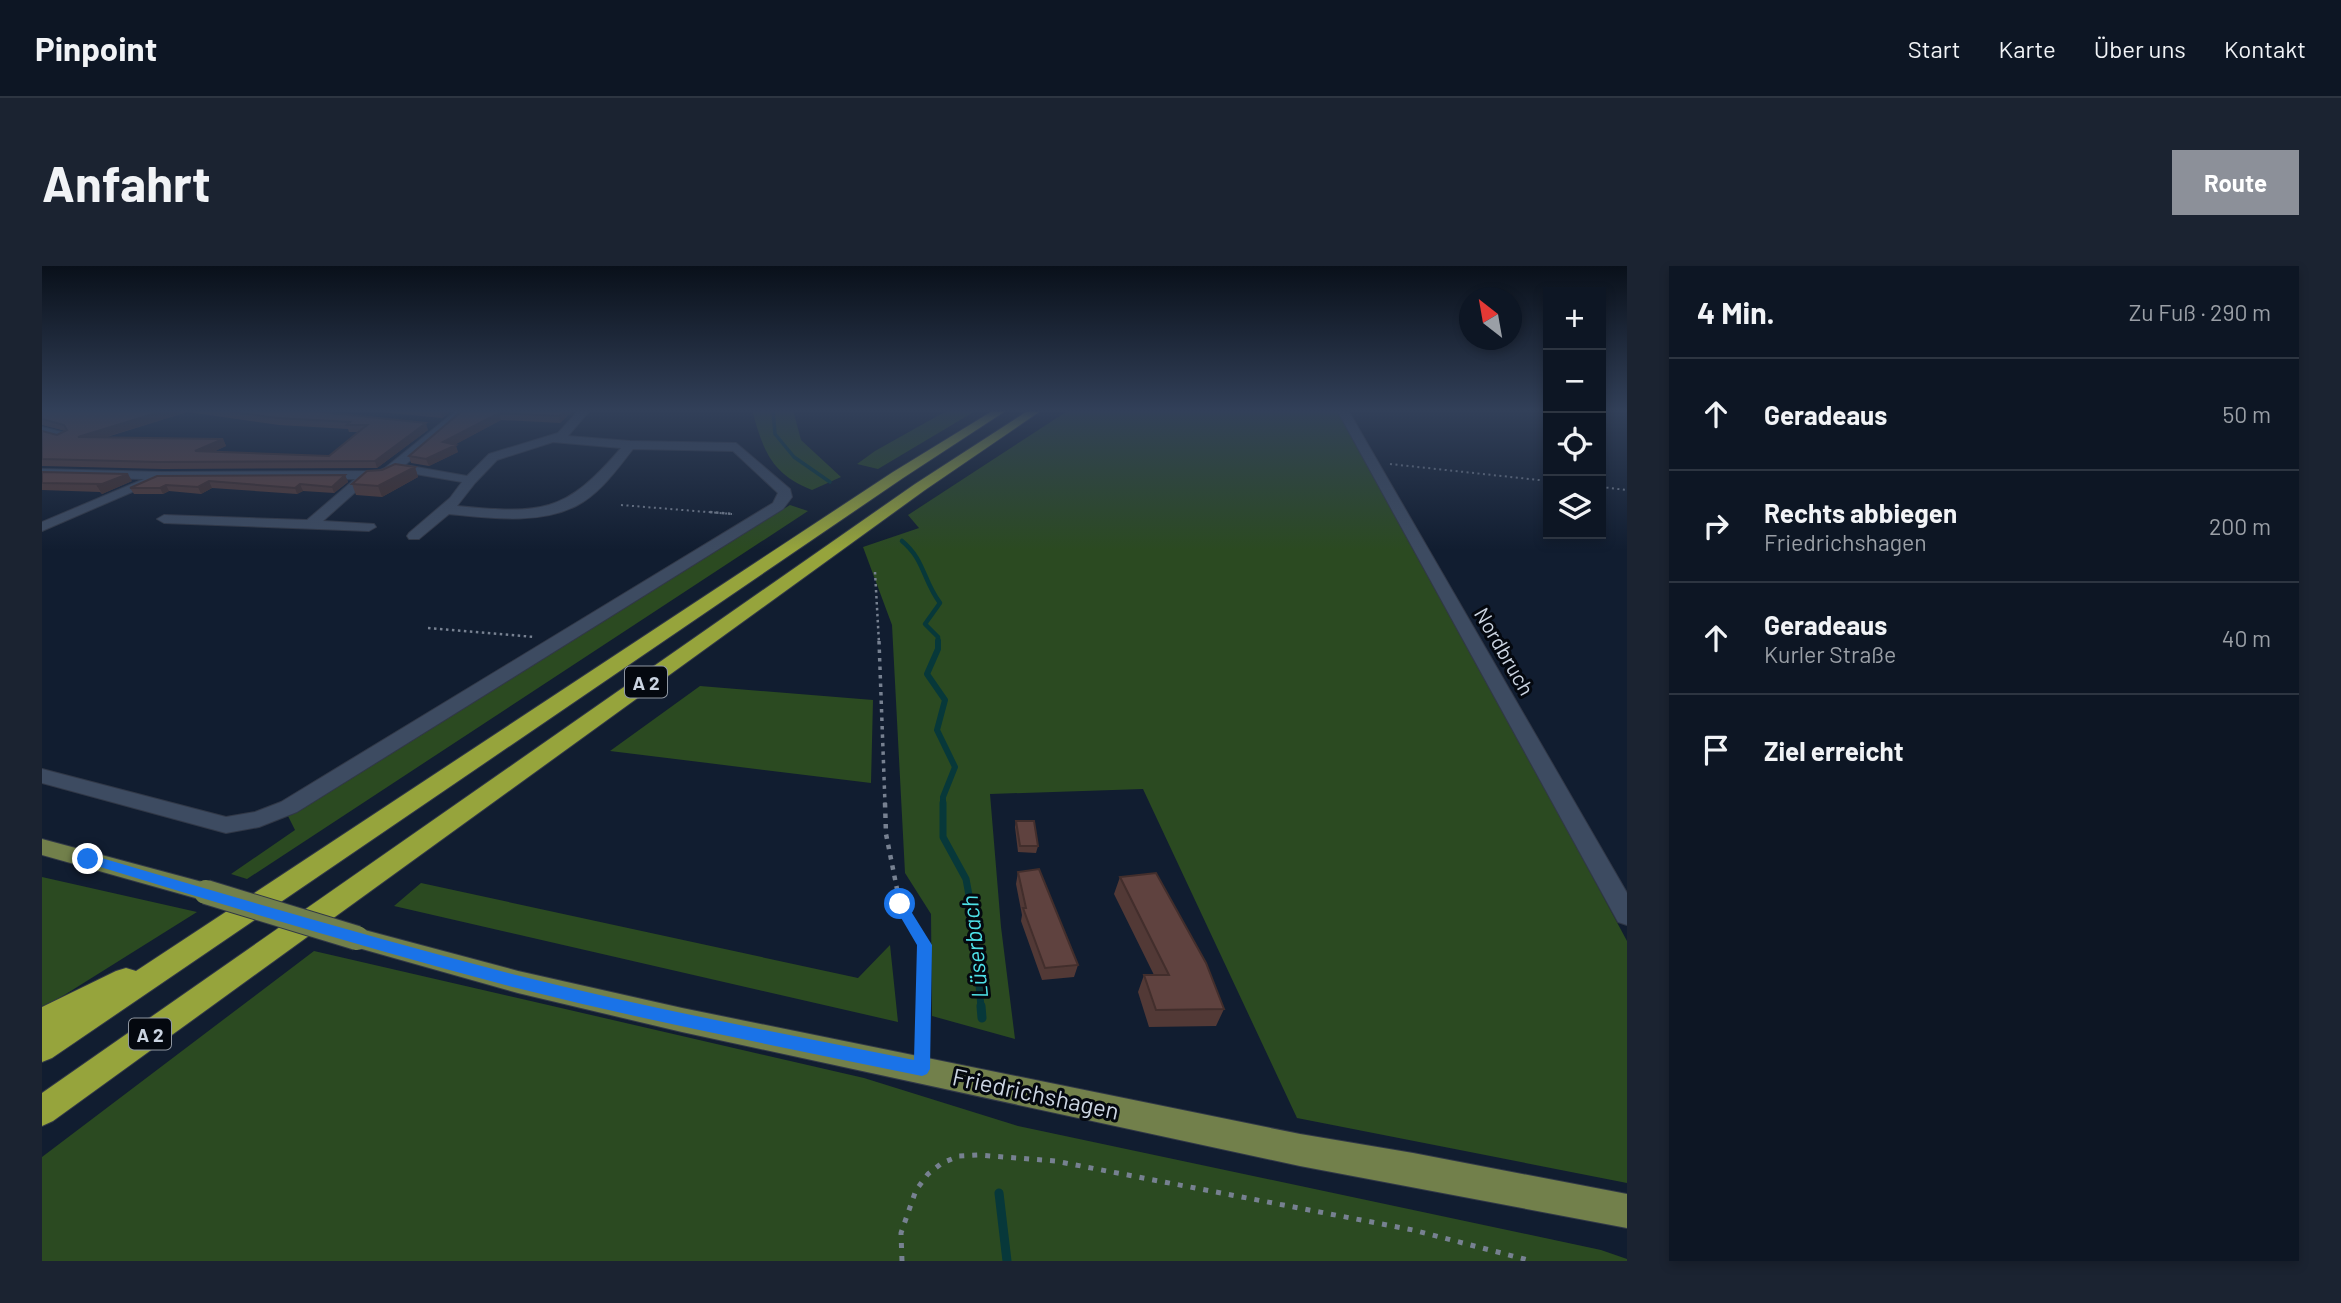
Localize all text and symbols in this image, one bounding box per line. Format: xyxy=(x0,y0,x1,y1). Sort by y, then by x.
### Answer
text: Pinpoint xyxy=(35,28,157,68)
text: Start xyxy=(1908,34,1961,63)
text: Karte xyxy=(1999,34,2056,63)
text: Über uns xyxy=(2094,34,2186,63)
text: Kontakt xyxy=(2224,34,2306,63)
button: Route xyxy=(2172,150,2299,215)
text: Anfahrt xyxy=(42,153,211,212)
north arrow xyxy=(1459,287,1522,350)
map controls xyxy=(1543,287,1606,539)
button: + xyxy=(1543,287,1606,350)
text: 4 Min. xyxy=(1697,294,1775,330)
text: Zu Fuß · 290 m xyxy=(2129,298,2271,326)
button: − xyxy=(1543,350,1606,413)
icon: ahead xyxy=(1697,395,1735,433)
text: Geradeaus xyxy=(1764,399,1887,430)
text: 50 m xyxy=(2223,400,2271,428)
button: locate xyxy=(1543,413,1606,476)
button: layers xyxy=(1543,476,1606,539)
text: Rechts abbiegen xyxy=(1764,497,1957,528)
icon: right xyxy=(1697,507,1735,545)
text: 200 m xyxy=(2209,512,2271,540)
text: Friedrichshagen xyxy=(1764,528,1927,556)
street label: Nordbruch xyxy=(1470,603,1540,699)
text: Geradeaus xyxy=(1764,609,1887,640)
icon: ahead xyxy=(1697,619,1735,657)
text: 40 m xyxy=(2222,624,2271,652)
text: Kurler Straße xyxy=(1764,640,1896,668)
road number: A 2 xyxy=(625,666,667,698)
icon: arrive xyxy=(1697,731,1735,769)
text: Ziel erreicht xyxy=(1764,735,1904,766)
route end xyxy=(72,843,103,874)
route start xyxy=(884,888,915,919)
water label: Lüserbach xyxy=(955,894,993,1000)
road number: A 2 xyxy=(129,1018,171,1049)
street label: Friedrichshagen xyxy=(950,1061,1122,1125)

